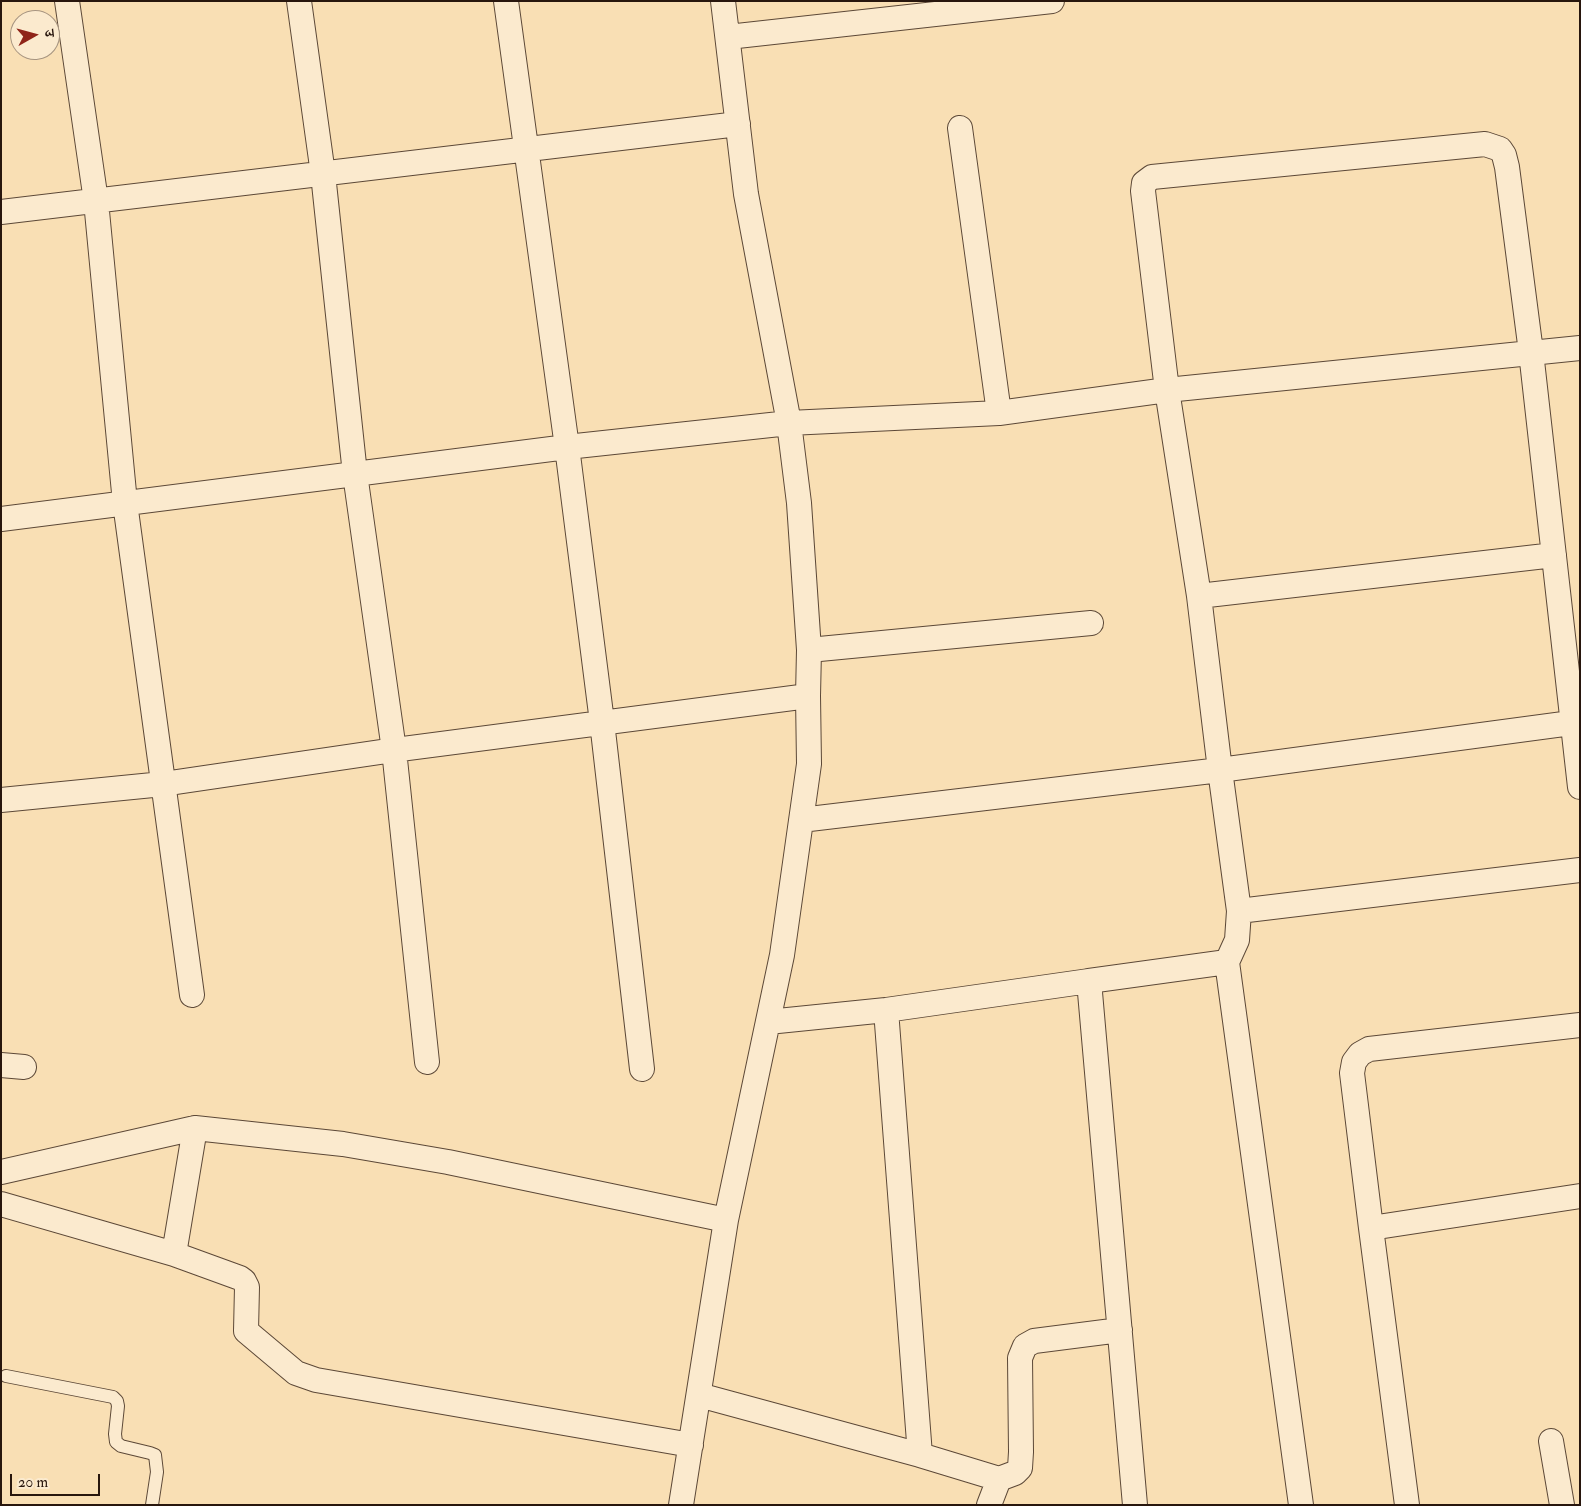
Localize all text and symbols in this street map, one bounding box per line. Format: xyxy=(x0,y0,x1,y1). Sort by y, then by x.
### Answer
north arrow xyxy=(10,10,60,60)
text: उ xyxy=(41,29,58,38)
scale bar xyxy=(12,1464,102,1496)
text: 20 m xyxy=(18,1473,48,1492)

